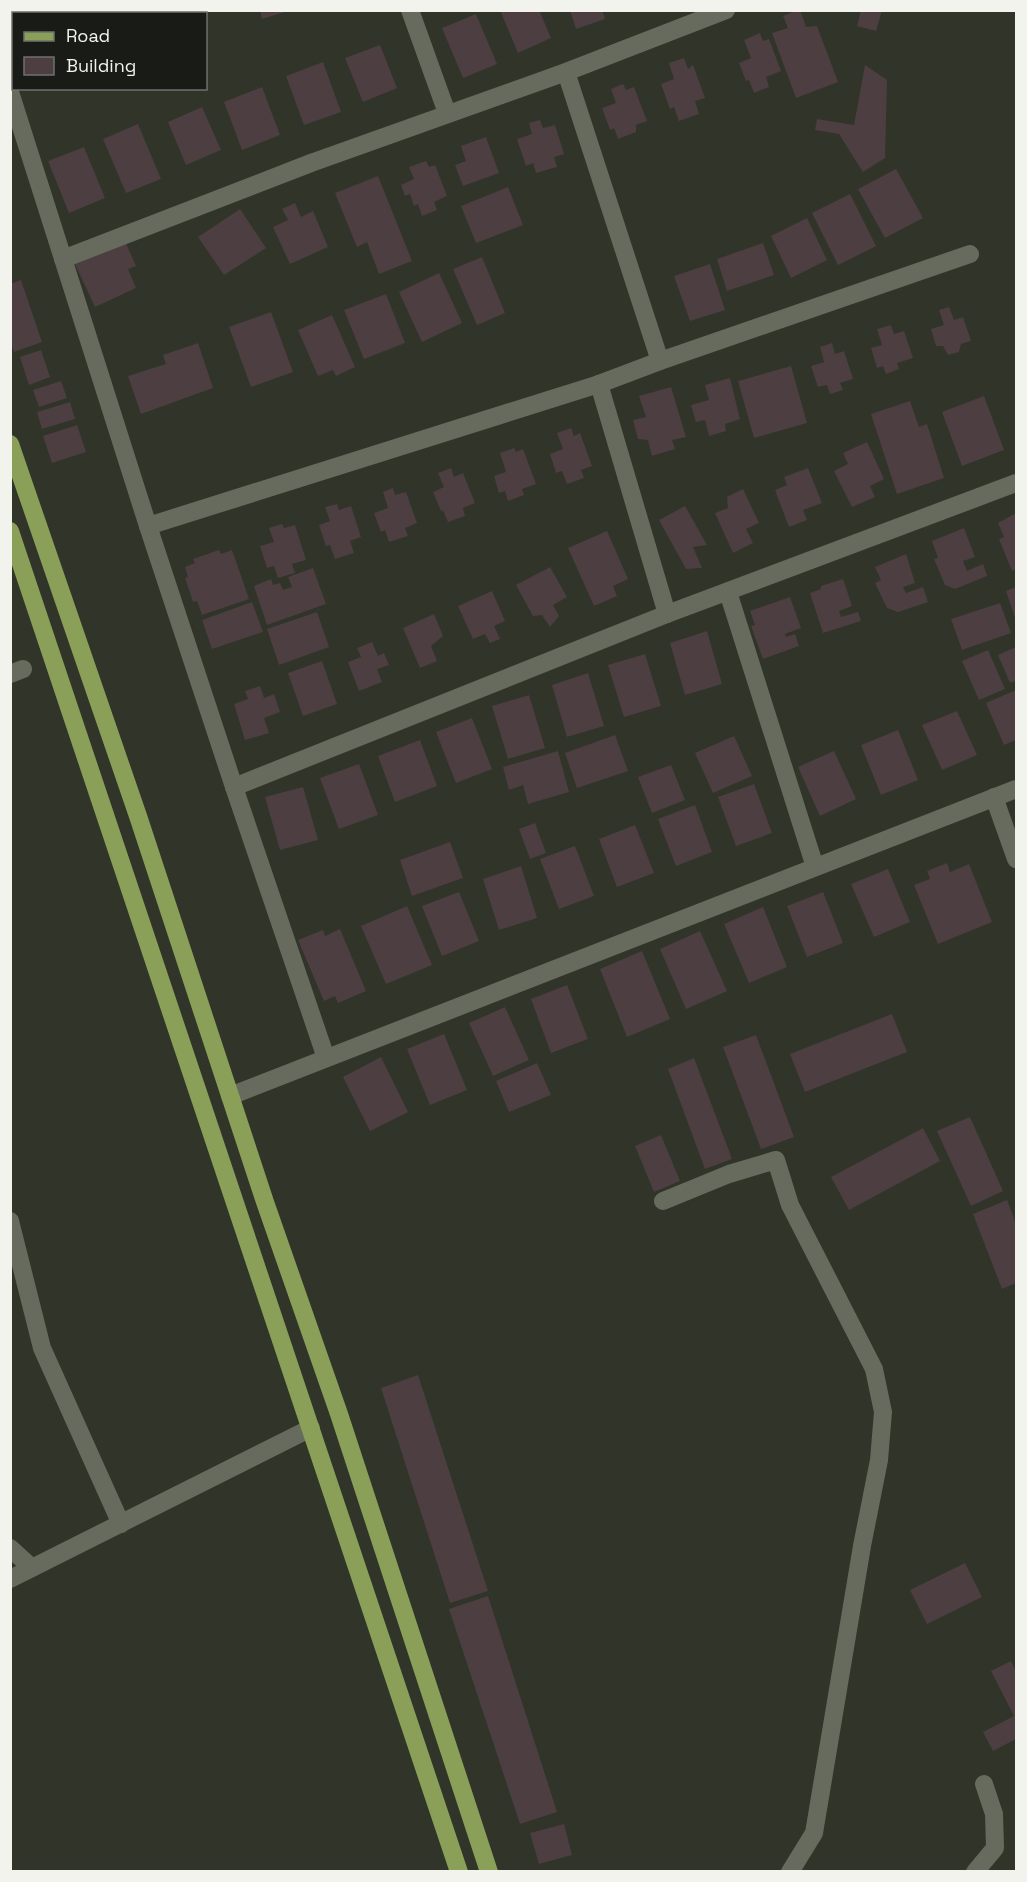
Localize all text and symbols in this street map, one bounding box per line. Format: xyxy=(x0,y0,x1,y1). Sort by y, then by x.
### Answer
legend xyxy=(12,12,207,90)
text: Road xyxy=(66,24,110,47)
text: Building xyxy=(66,54,136,77)

